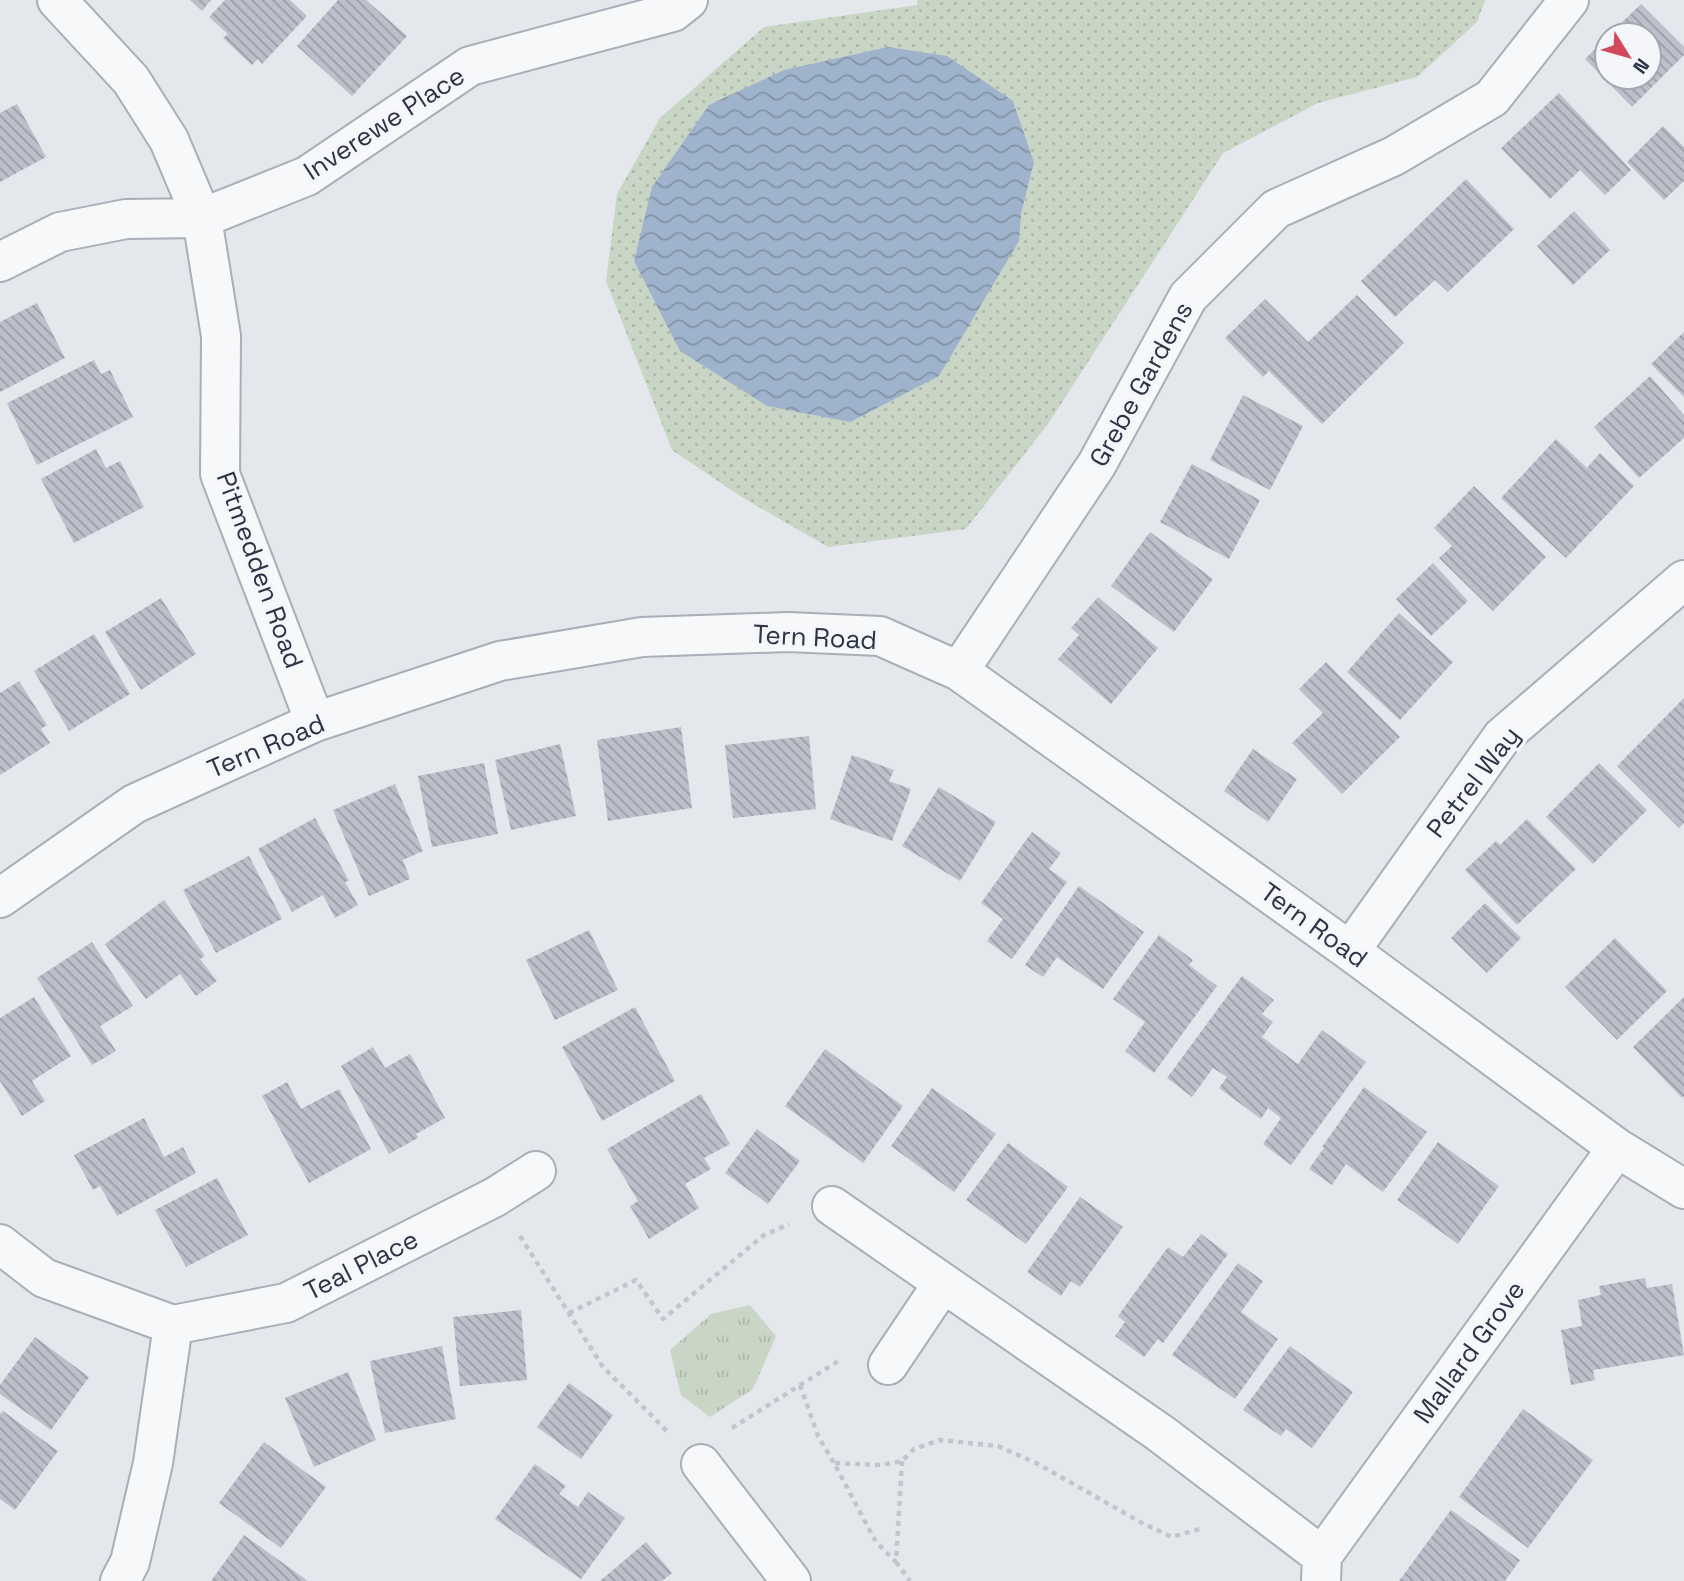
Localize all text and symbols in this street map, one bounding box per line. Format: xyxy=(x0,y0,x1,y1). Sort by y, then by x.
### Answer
north arrow xyxy=(1593,21,1663,91)
text: N xyxy=(1627,53,1655,79)
street label: Inverewe Place xyxy=(297,58,471,188)
street label: Grebe Gardens xyxy=(1082,295,1200,473)
street label: Pitmedden Road xyxy=(209,467,311,673)
street label: Tern Road xyxy=(752,617,878,657)
street label: Tern Road xyxy=(202,706,330,786)
street label: Petrel Way xyxy=(1419,719,1527,845)
street label: Tern Road xyxy=(1254,875,1374,975)
street label: Teal Place xyxy=(298,1222,424,1308)
street label: Mallard Grove xyxy=(1406,1274,1532,1430)

